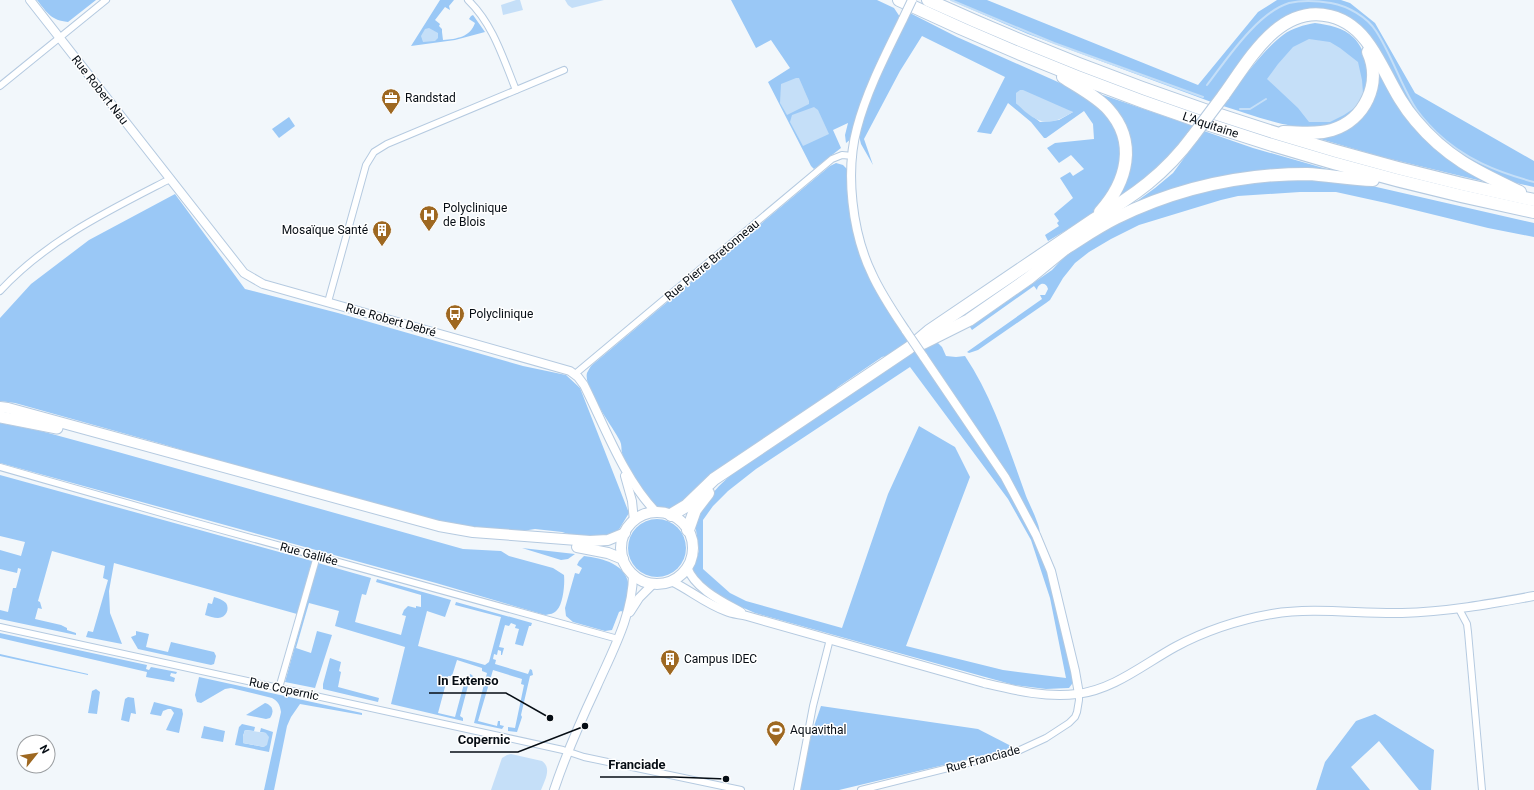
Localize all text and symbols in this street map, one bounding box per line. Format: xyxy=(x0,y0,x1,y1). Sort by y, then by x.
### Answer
street label: Rue Robert Nau xyxy=(69,53,131,127)
office icon: Randstad xyxy=(380,87,402,115)
place label: Randstad xyxy=(405,91,456,105)
street label: L'Aquitaine xyxy=(1181,109,1241,141)
place label: Polyclinique de Blois xyxy=(443,201,507,229)
hospital icon: Polyclinique de Blois xyxy=(418,204,440,232)
street label: Rue Pierre Bretonneau xyxy=(662,216,762,304)
building icon: Mosaïque Santé xyxy=(371,219,393,247)
place label: Mosaïque Santé xyxy=(282,223,368,237)
street label: Rue Robert Debré xyxy=(344,300,438,340)
bus stop icon: Polyclinique xyxy=(444,303,466,331)
place label: Polyclinique xyxy=(469,307,533,321)
street label: Rue Galilée xyxy=(278,540,340,568)
building icon: Campus IDEC xyxy=(659,648,681,676)
place label: Campus IDEC xyxy=(684,652,757,666)
callout: In Extenso xyxy=(429,668,506,693)
text: In Extenso xyxy=(438,673,498,688)
street label: Rue Copernic xyxy=(248,675,320,703)
sports icon: Aquavithal xyxy=(765,719,787,747)
place label: Aquavithal xyxy=(790,723,846,737)
callout: Copernic xyxy=(450,727,518,752)
text: Copernic xyxy=(458,732,510,747)
north arrow xyxy=(16,734,56,774)
street label: Rue Franciade xyxy=(945,742,1021,776)
text: N xyxy=(37,743,52,756)
callout: Franciade xyxy=(600,752,674,777)
text: Franciade xyxy=(608,757,666,772)

